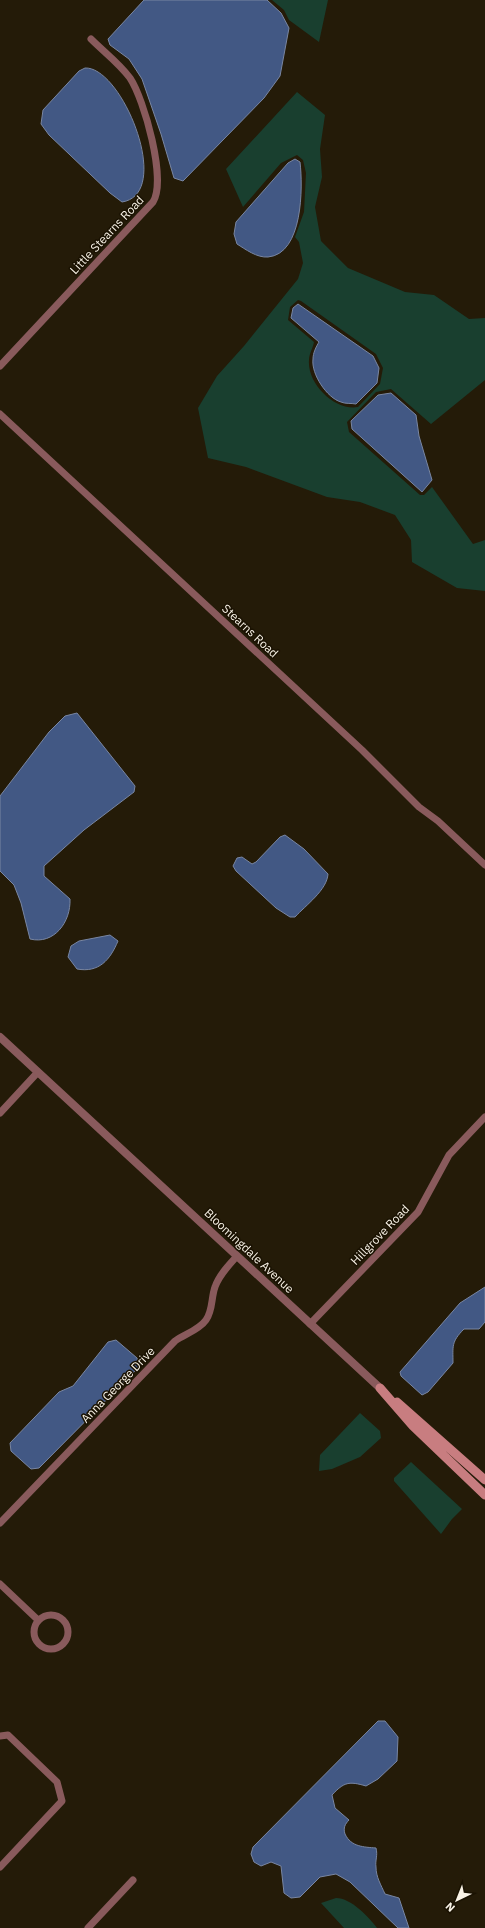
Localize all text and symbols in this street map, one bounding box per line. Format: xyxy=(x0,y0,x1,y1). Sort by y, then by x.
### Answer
street label: Little Stearns Road xyxy=(66,192,147,277)
street label: Stearns Road xyxy=(219,601,282,661)
street label: Hillgrove Road xyxy=(347,1201,412,1268)
street label: Bloomingdale Avenue xyxy=(201,1205,298,1296)
street label: Anna George Drive xyxy=(78,1343,158,1426)
north arrow xyxy=(437,1880,477,1920)
text: N xyxy=(442,1899,458,1915)

